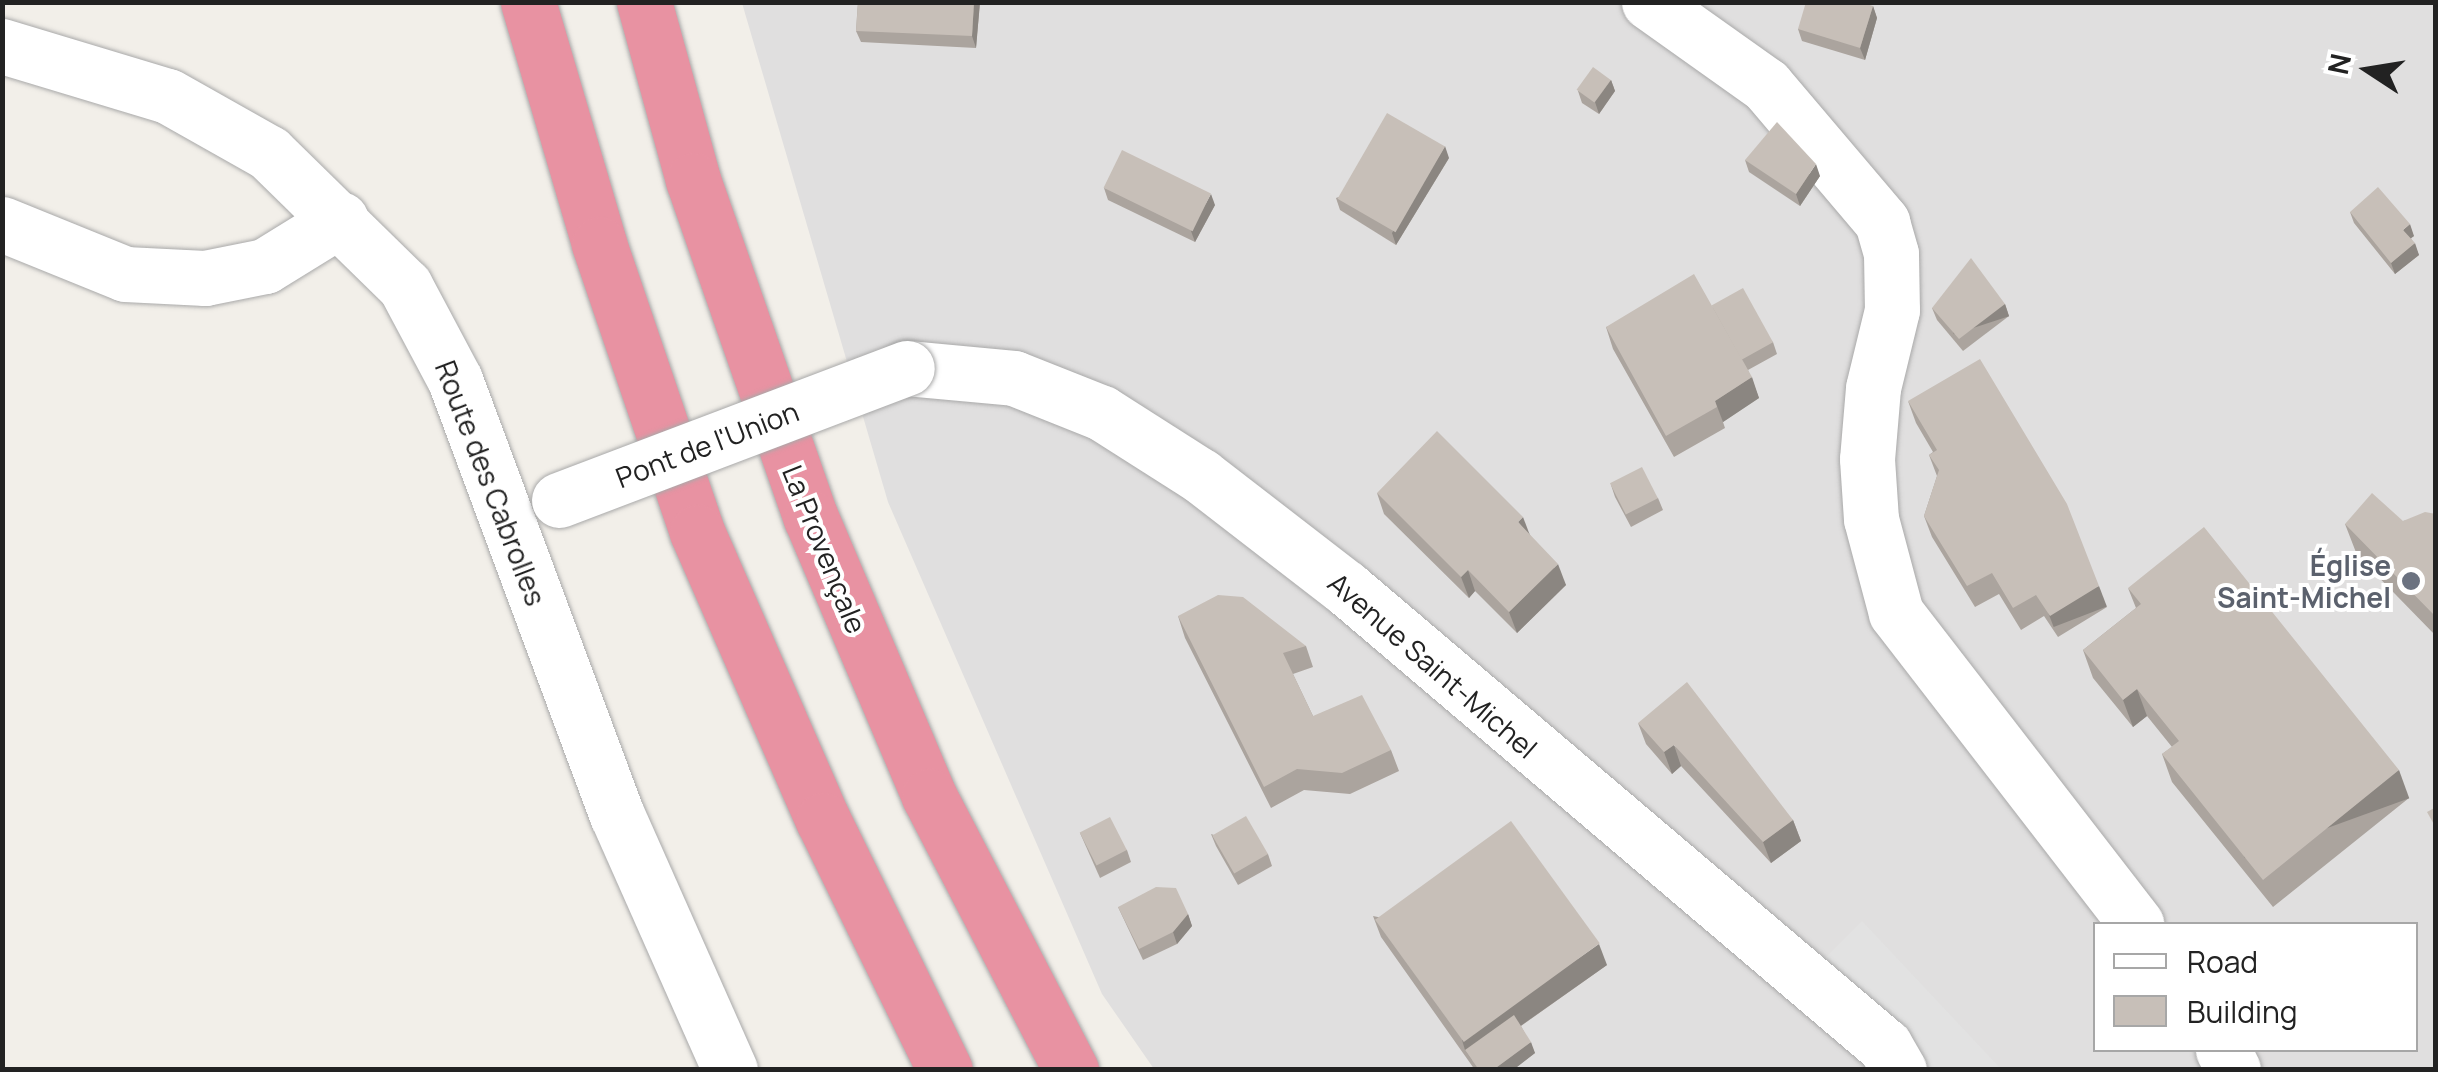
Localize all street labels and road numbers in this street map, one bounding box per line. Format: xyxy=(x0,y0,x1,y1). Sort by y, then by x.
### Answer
street label: Route des Cabrolles xyxy=(429,356,553,610)
street label: Pont de l'Union xyxy=(611,394,803,494)
street label: La Provençale xyxy=(776,460,874,638)
street label: Avenue Saint-Michel xyxy=(1322,565,1544,765)

